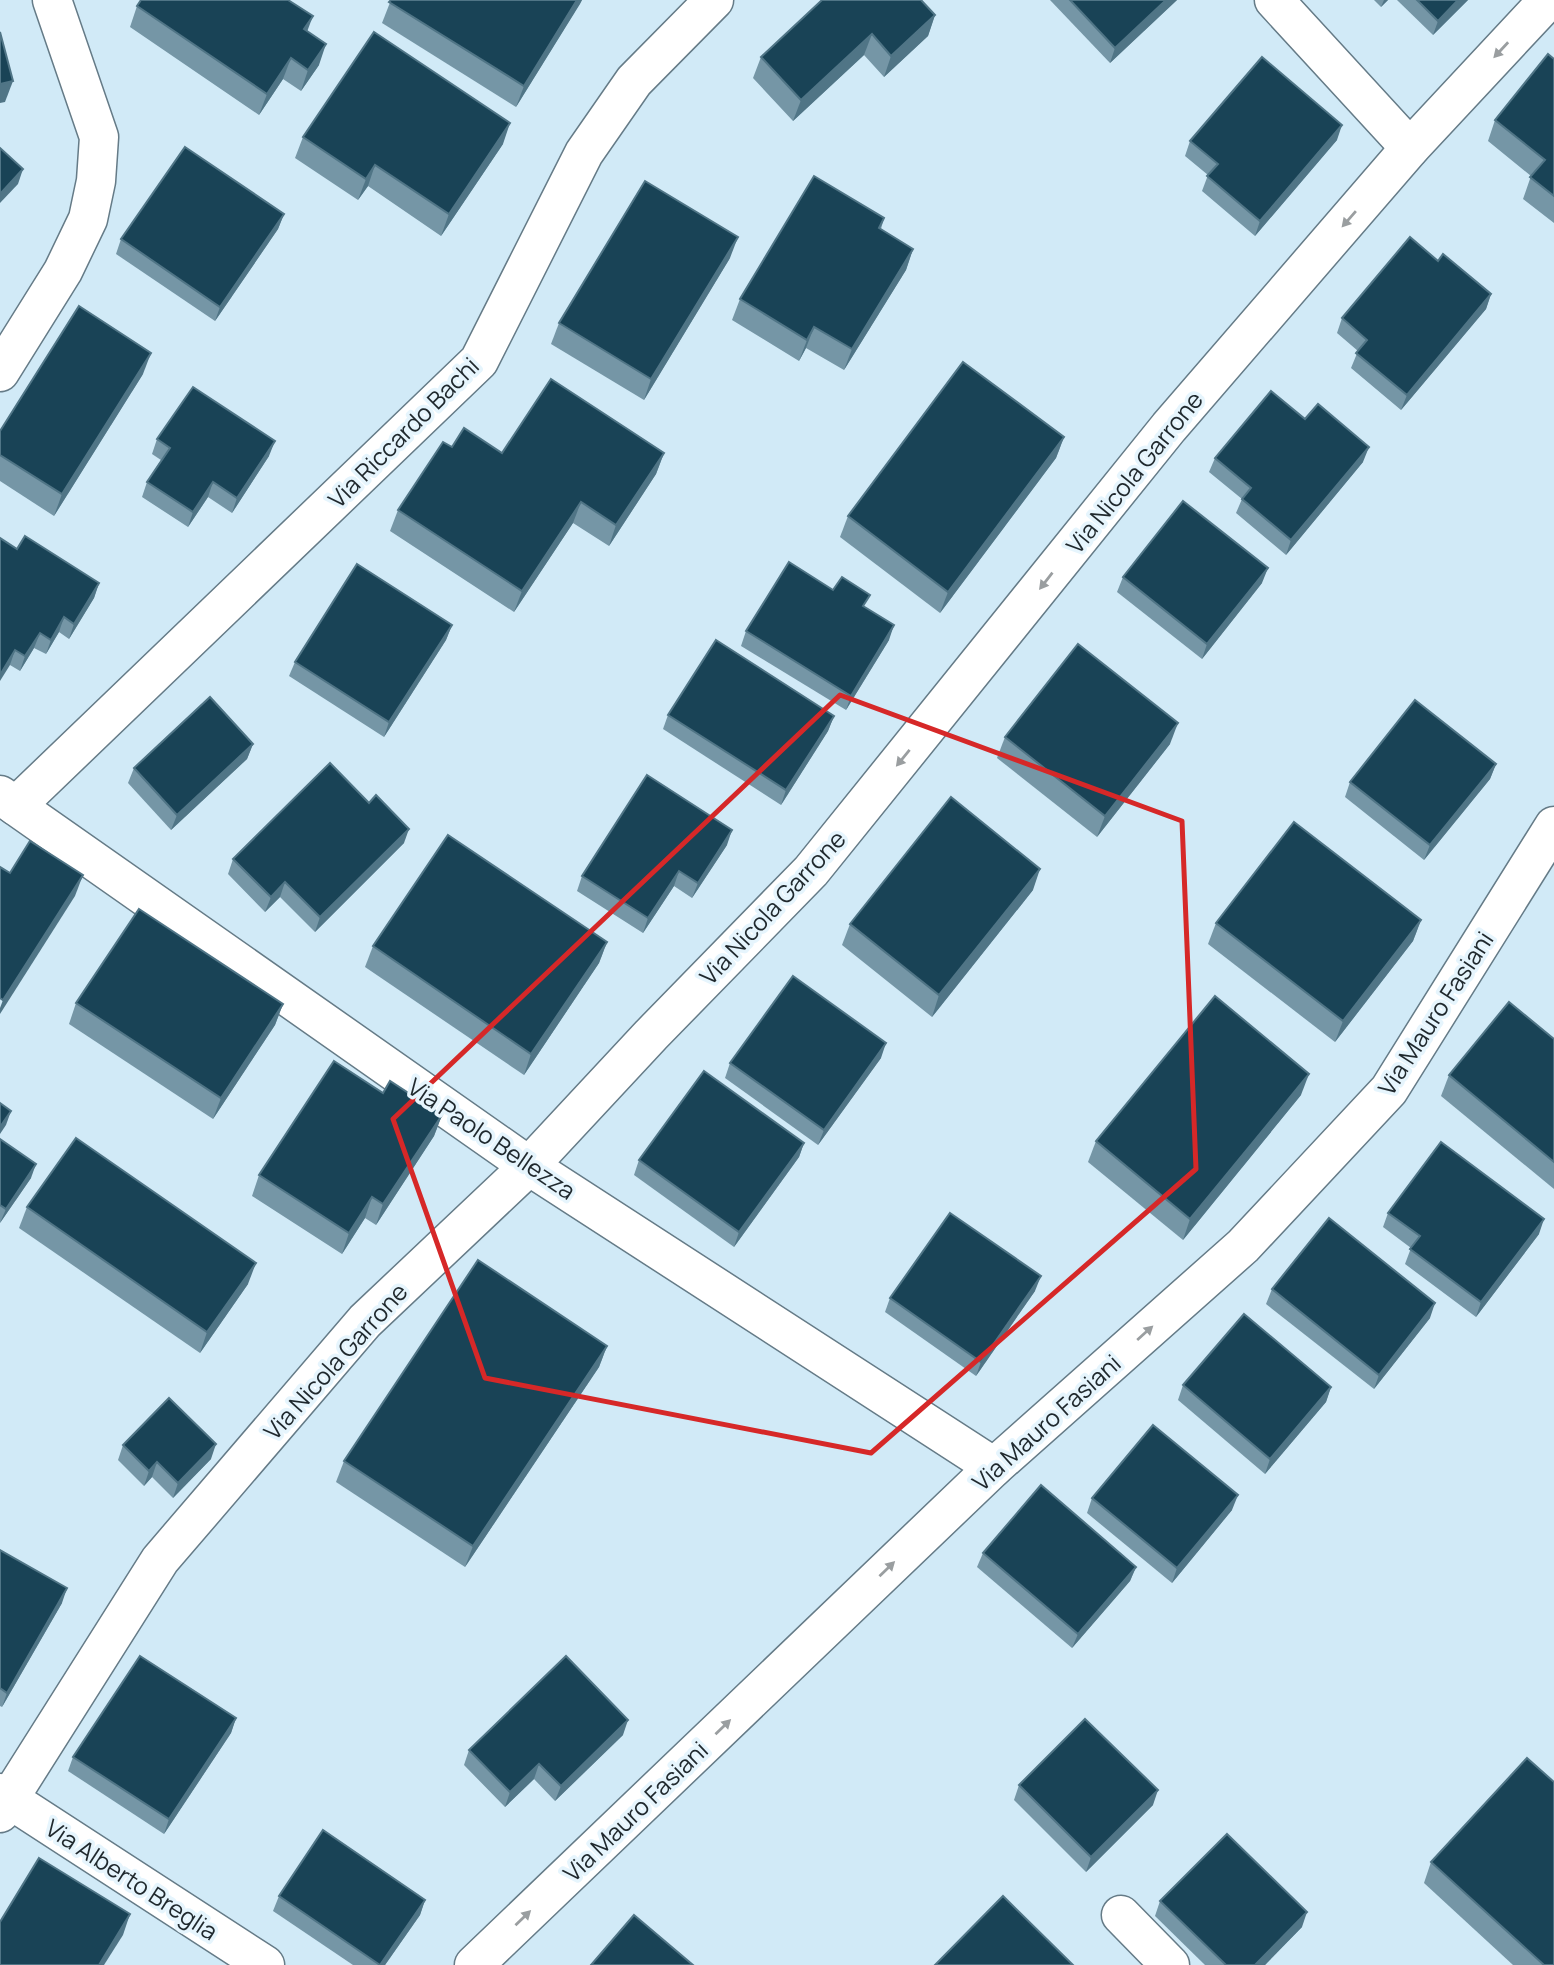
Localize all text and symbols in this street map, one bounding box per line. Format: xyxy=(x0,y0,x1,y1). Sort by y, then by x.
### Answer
one-way arrow xyxy=(1494,41,1510,58)
one-way arrow xyxy=(1342,210,1357,227)
street label: Via Riccardo Bachi xyxy=(320,349,486,515)
street label: Via Nicola Garrone xyxy=(1058,384,1210,560)
one-way arrow xyxy=(1039,573,1054,590)
one-way arrow xyxy=(896,750,911,767)
street label: Via Nicola Garrone xyxy=(692,822,852,992)
street label: Via Mauro Fasiani xyxy=(1370,925,1500,1101)
street label: Via Paolo Bellezza xyxy=(402,1070,582,1206)
street label: Via Nicola Garrone xyxy=(256,1276,414,1446)
one-way arrow xyxy=(1136,1325,1154,1341)
street label: Via Mauro Fasiani xyxy=(965,1346,1127,1498)
one-way arrow xyxy=(879,1561,896,1578)
one-way arrow xyxy=(714,1719,731,1735)
street label: Via Mauro Fasiani xyxy=(555,1733,715,1889)
street label: Via Alberto Breglia xyxy=(39,1811,225,1947)
one-way arrow xyxy=(514,1910,531,1926)

